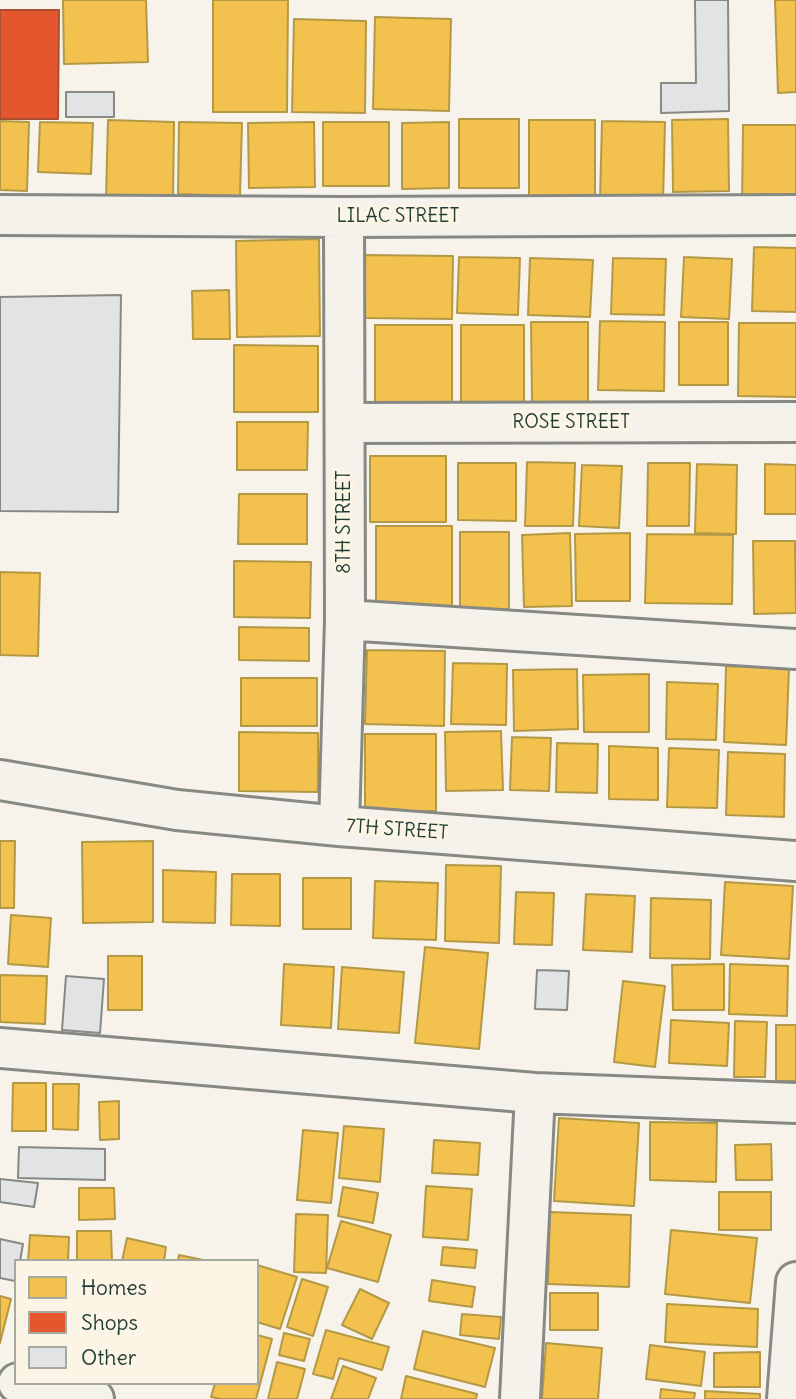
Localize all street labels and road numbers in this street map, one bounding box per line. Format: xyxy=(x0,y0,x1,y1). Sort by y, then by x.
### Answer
street label: LILAC STREET xyxy=(337,206,459,228)
street label: ROSE STREET xyxy=(512,412,630,434)
street label: 8TH STREET xyxy=(334,470,356,574)
street label: 7TH STREET xyxy=(345,815,449,845)

